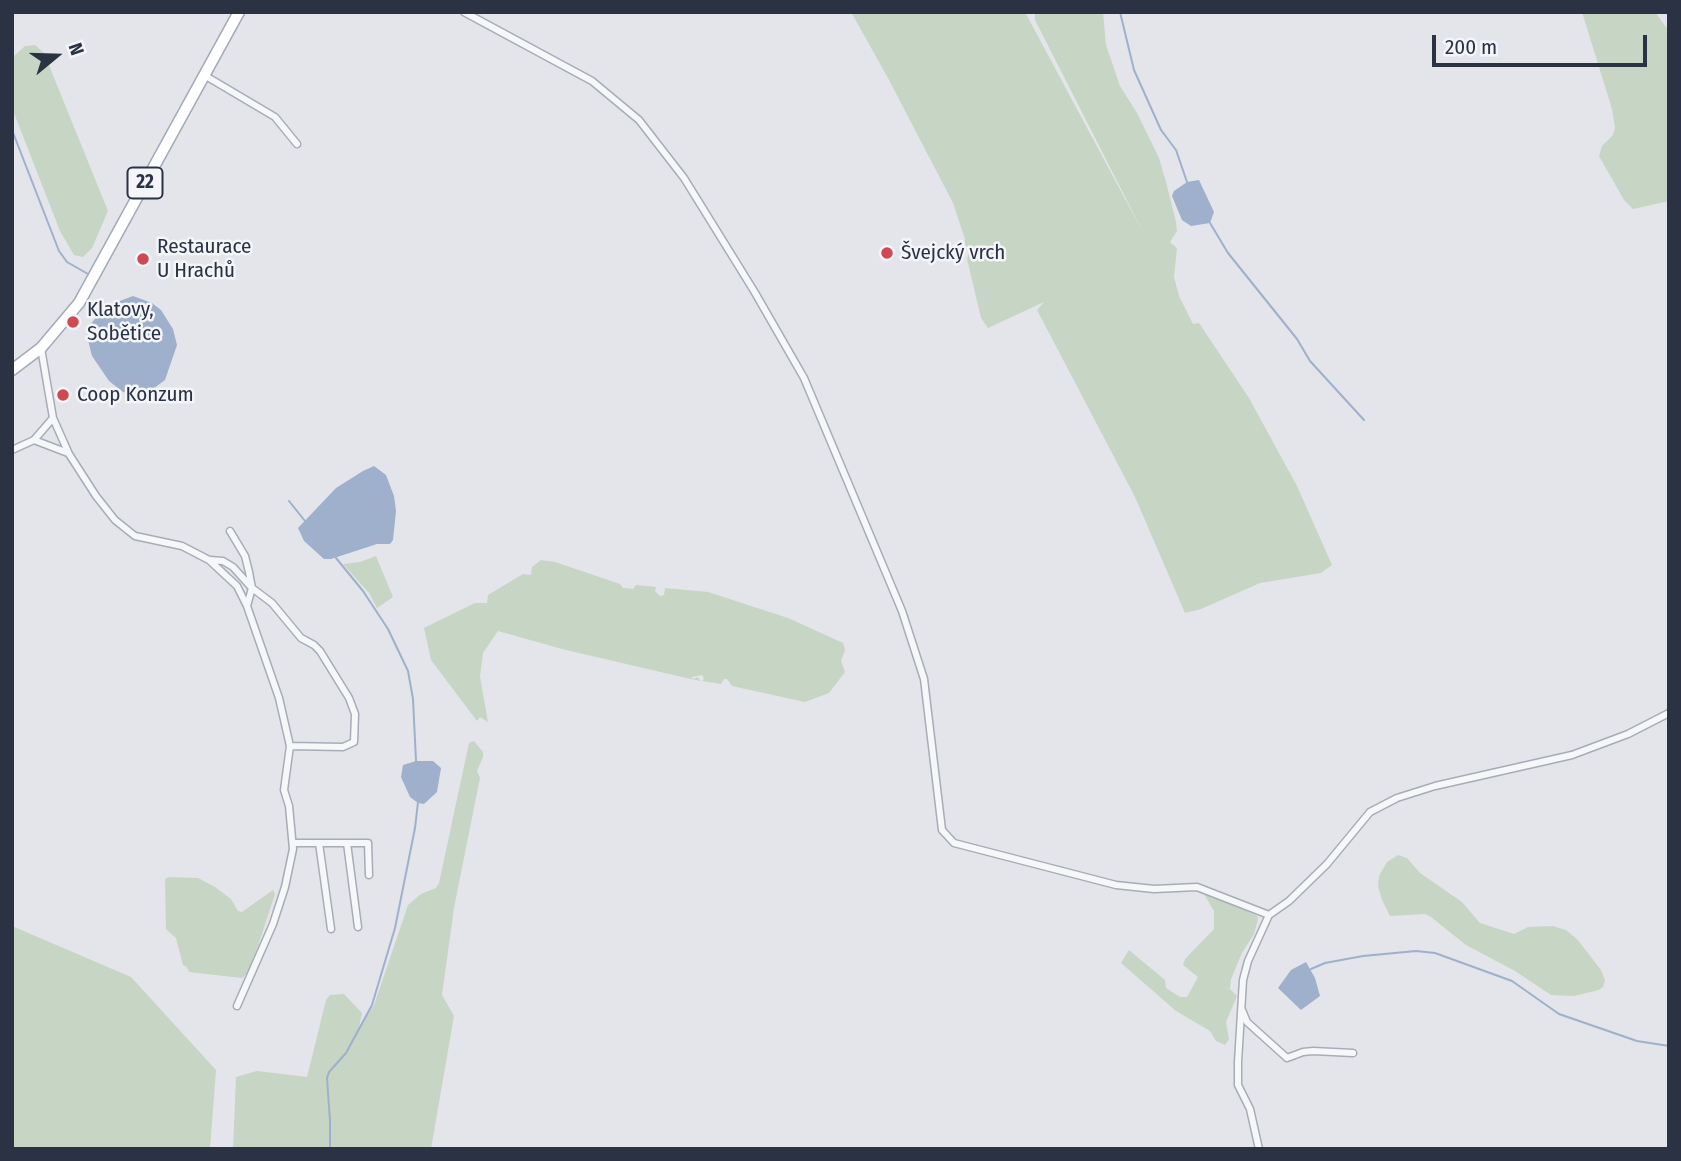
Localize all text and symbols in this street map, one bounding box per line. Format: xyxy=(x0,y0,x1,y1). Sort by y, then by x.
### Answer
north arrow xyxy=(21,21,91,91)
scale bar xyxy=(1436,21,1651,65)
text: 200 m xyxy=(1445,34,1497,60)
text: N xyxy=(64,40,89,58)
road number: 22 xyxy=(128,168,162,198)
place label: Restaurace U Hrachů xyxy=(157,234,251,284)
place label: Švejcký vrch xyxy=(901,240,1005,266)
marker: Švejcký vrch xyxy=(879,245,895,261)
marker: Restaurace U Hrachů xyxy=(135,251,151,267)
place label: Klatovy, Sobětice xyxy=(87,297,161,347)
marker: Klatovy, Sobětice xyxy=(65,314,81,330)
place label: Coop Konzum xyxy=(77,382,194,408)
marker: Coop Konzum xyxy=(55,387,71,403)

